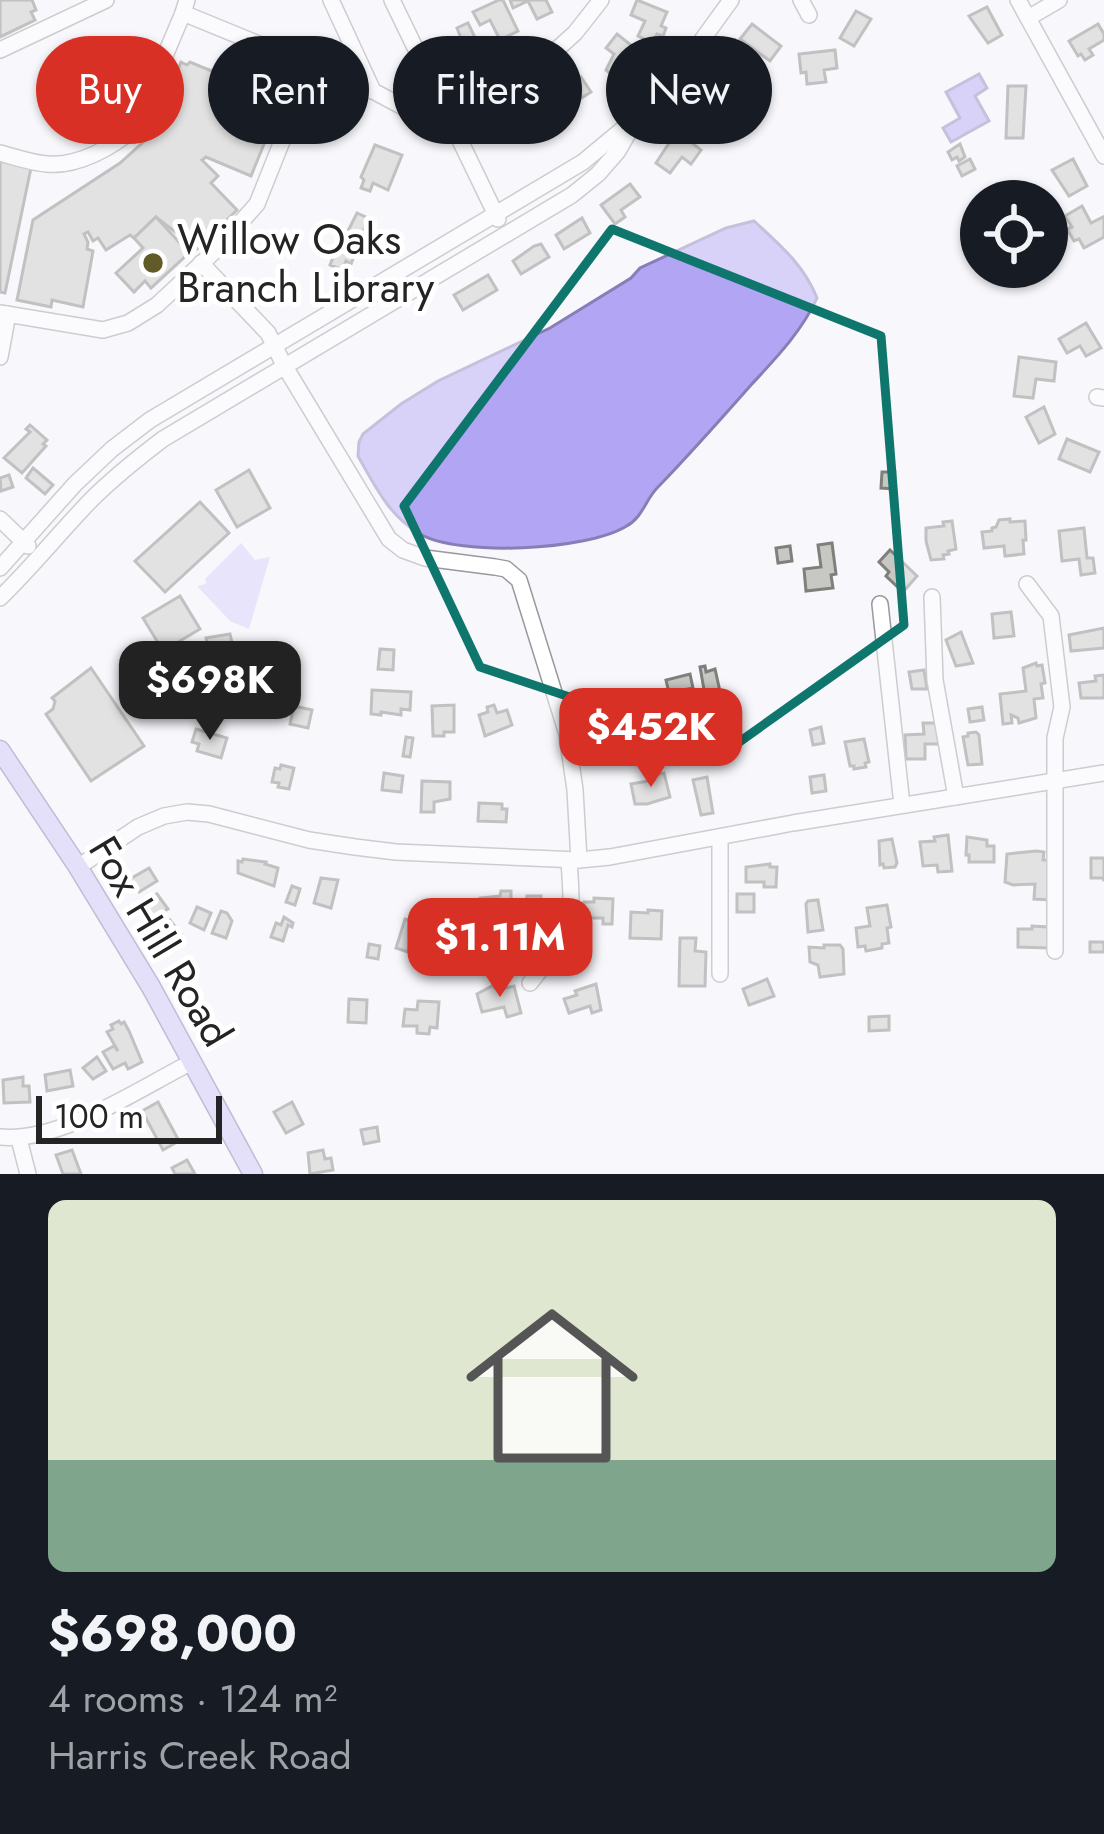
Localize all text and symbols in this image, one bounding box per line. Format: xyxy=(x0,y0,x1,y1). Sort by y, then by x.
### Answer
chip: Buy xyxy=(36,36,184,144)
chip: Rent xyxy=(208,36,369,144)
chip: Filters xyxy=(393,36,582,144)
chip: New xyxy=(606,36,772,144)
map controls xyxy=(960,180,1068,288)
button: locate xyxy=(960,180,1068,288)
place label: Willow Oaks Branch Library xyxy=(177,209,435,318)
marker: Willow Oaks Branch Library xyxy=(140,250,166,276)
pin: $698K xyxy=(126,641,294,743)
text: $698K xyxy=(146,651,274,708)
pin: $452K xyxy=(567,688,735,790)
text: $452K xyxy=(586,698,716,755)
street label: Fox Hill Road xyxy=(74,825,247,1058)
pin: $1.11M xyxy=(402,898,598,1000)
text: $1.11M xyxy=(434,908,566,965)
scale bar xyxy=(36,1090,222,1143)
text: 100 m xyxy=(54,1093,144,1140)
icon: home xyxy=(444,1278,660,1494)
text: $698,000 xyxy=(48,1596,297,1670)
text: 4 rooms · 124 m² xyxy=(48,1670,337,1727)
text: Harris Creek Road xyxy=(48,1727,352,1784)

